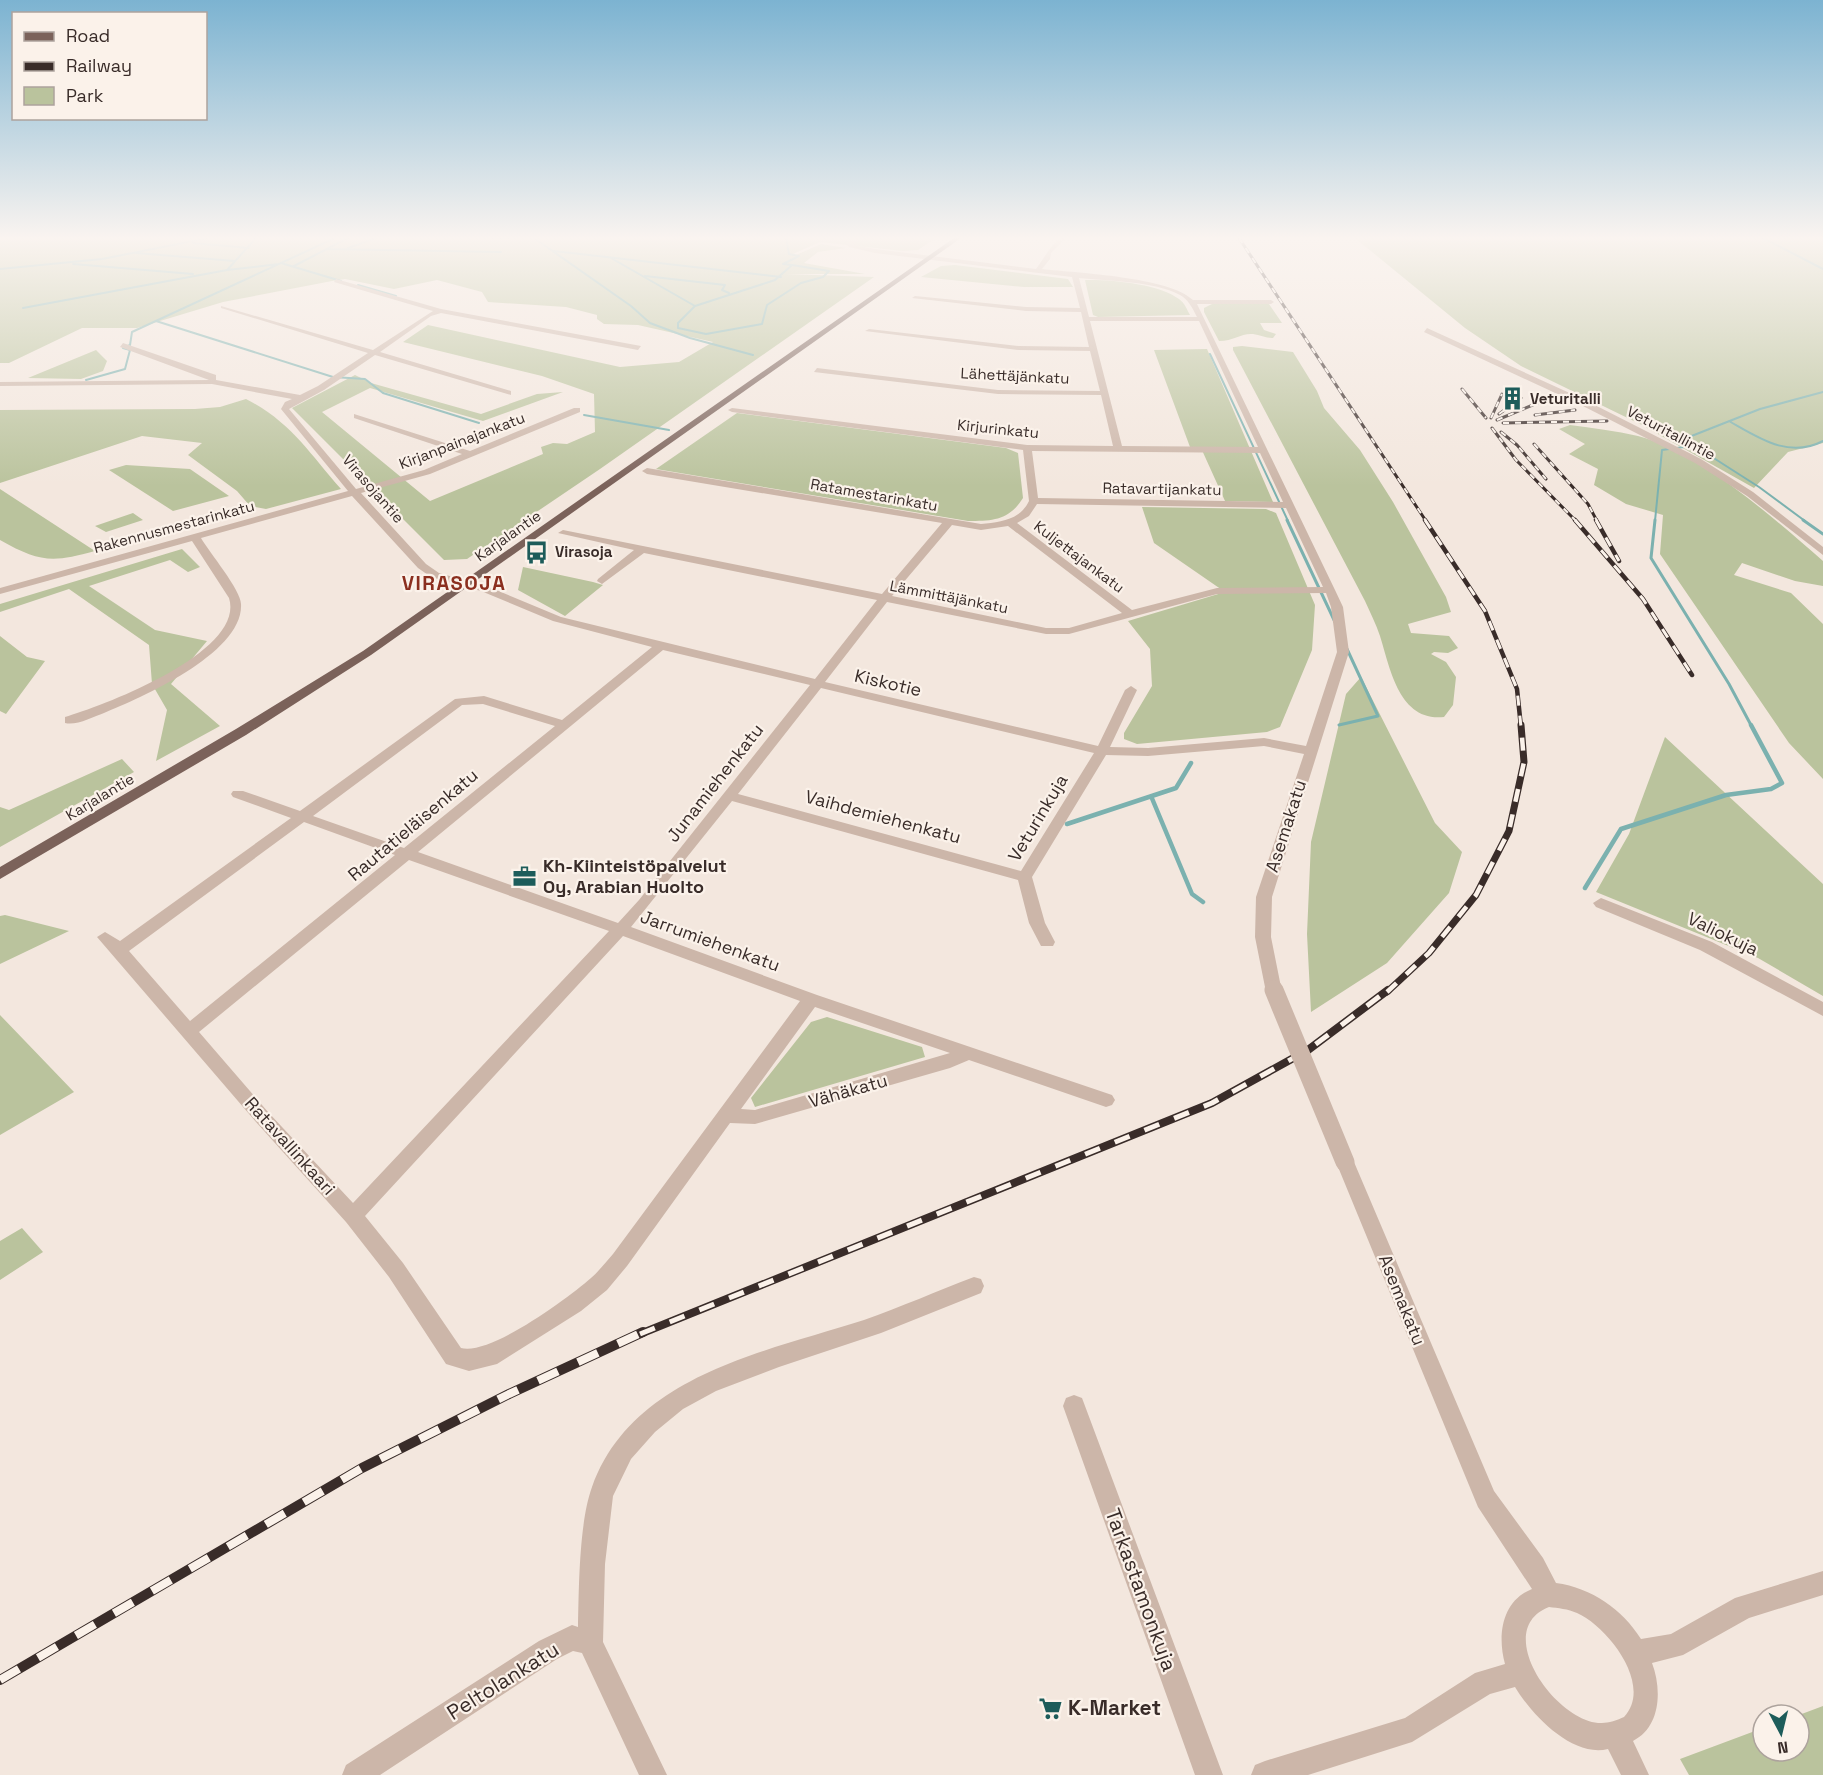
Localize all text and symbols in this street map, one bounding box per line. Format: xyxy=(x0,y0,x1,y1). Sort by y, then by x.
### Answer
legend xyxy=(12,12,207,120)
text: Road xyxy=(66,24,110,47)
text: Railway xyxy=(66,54,132,77)
text: Park xyxy=(66,84,104,107)
street label: Lähettäjänkatu xyxy=(960,363,1070,388)
building icon: Veturitalli xyxy=(1499,386,1525,412)
place label: Veturitalli xyxy=(1530,389,1601,408)
street label: Veturitallintie xyxy=(1624,401,1719,464)
street label: Kirjanpainajankatu xyxy=(396,408,528,473)
street label: Kirjurinkatu xyxy=(956,415,1040,442)
street label: Virasojantie xyxy=(338,450,408,527)
street label: Ratamestarinkatu xyxy=(809,474,939,515)
street label: Ratavartijankatu xyxy=(1102,478,1222,499)
street label: Rakennusmestarinkatu xyxy=(91,496,256,557)
street label: Karjalantie xyxy=(471,506,545,565)
street label: Kuljettajankatu xyxy=(1030,516,1128,597)
bus stop icon: Virasoja xyxy=(524,539,550,565)
place label: Virasoja xyxy=(555,542,613,561)
district label: VIRASOJA xyxy=(402,570,506,596)
street label: Lämmittäjänkatu xyxy=(888,576,1010,617)
street label: Kiskotie xyxy=(852,664,924,701)
street label: Junamiehenkatu xyxy=(661,719,768,847)
street label: Rautatieläisenkatu xyxy=(343,764,482,886)
street label: Karjalantie xyxy=(62,769,138,824)
street label: Veturinkuja xyxy=(1003,770,1073,866)
street label: Asemakatu xyxy=(1260,777,1311,875)
street label: Vaihdemiehenkatu xyxy=(803,785,964,848)
place label: Kh-Kiinteistöpalvelut Oy, Arabian Huolto xyxy=(543,854,727,898)
office icon: Kh-Kiinteistöpalvelut Oy, Arabian Huolto xyxy=(512,863,538,889)
street label: Jarrumiehenkatu xyxy=(637,905,783,976)
street label: Valiokuja xyxy=(1684,906,1763,961)
street label: Vähäkatu xyxy=(806,1068,890,1113)
street label: Ratavallinkaari xyxy=(240,1092,341,1200)
street label: Asemakatu xyxy=(1374,1251,1431,1349)
street label: Tarkastamonkuja xyxy=(1099,1505,1183,1675)
street label: Peltolankatu xyxy=(442,1635,564,1726)
place label: K-Market xyxy=(1068,1694,1161,1721)
supermarket icon: K-Market xyxy=(1037,1695,1063,1721)
north arrow xyxy=(1751,1703,1811,1763)
text: N xyxy=(1776,1736,1789,1758)

